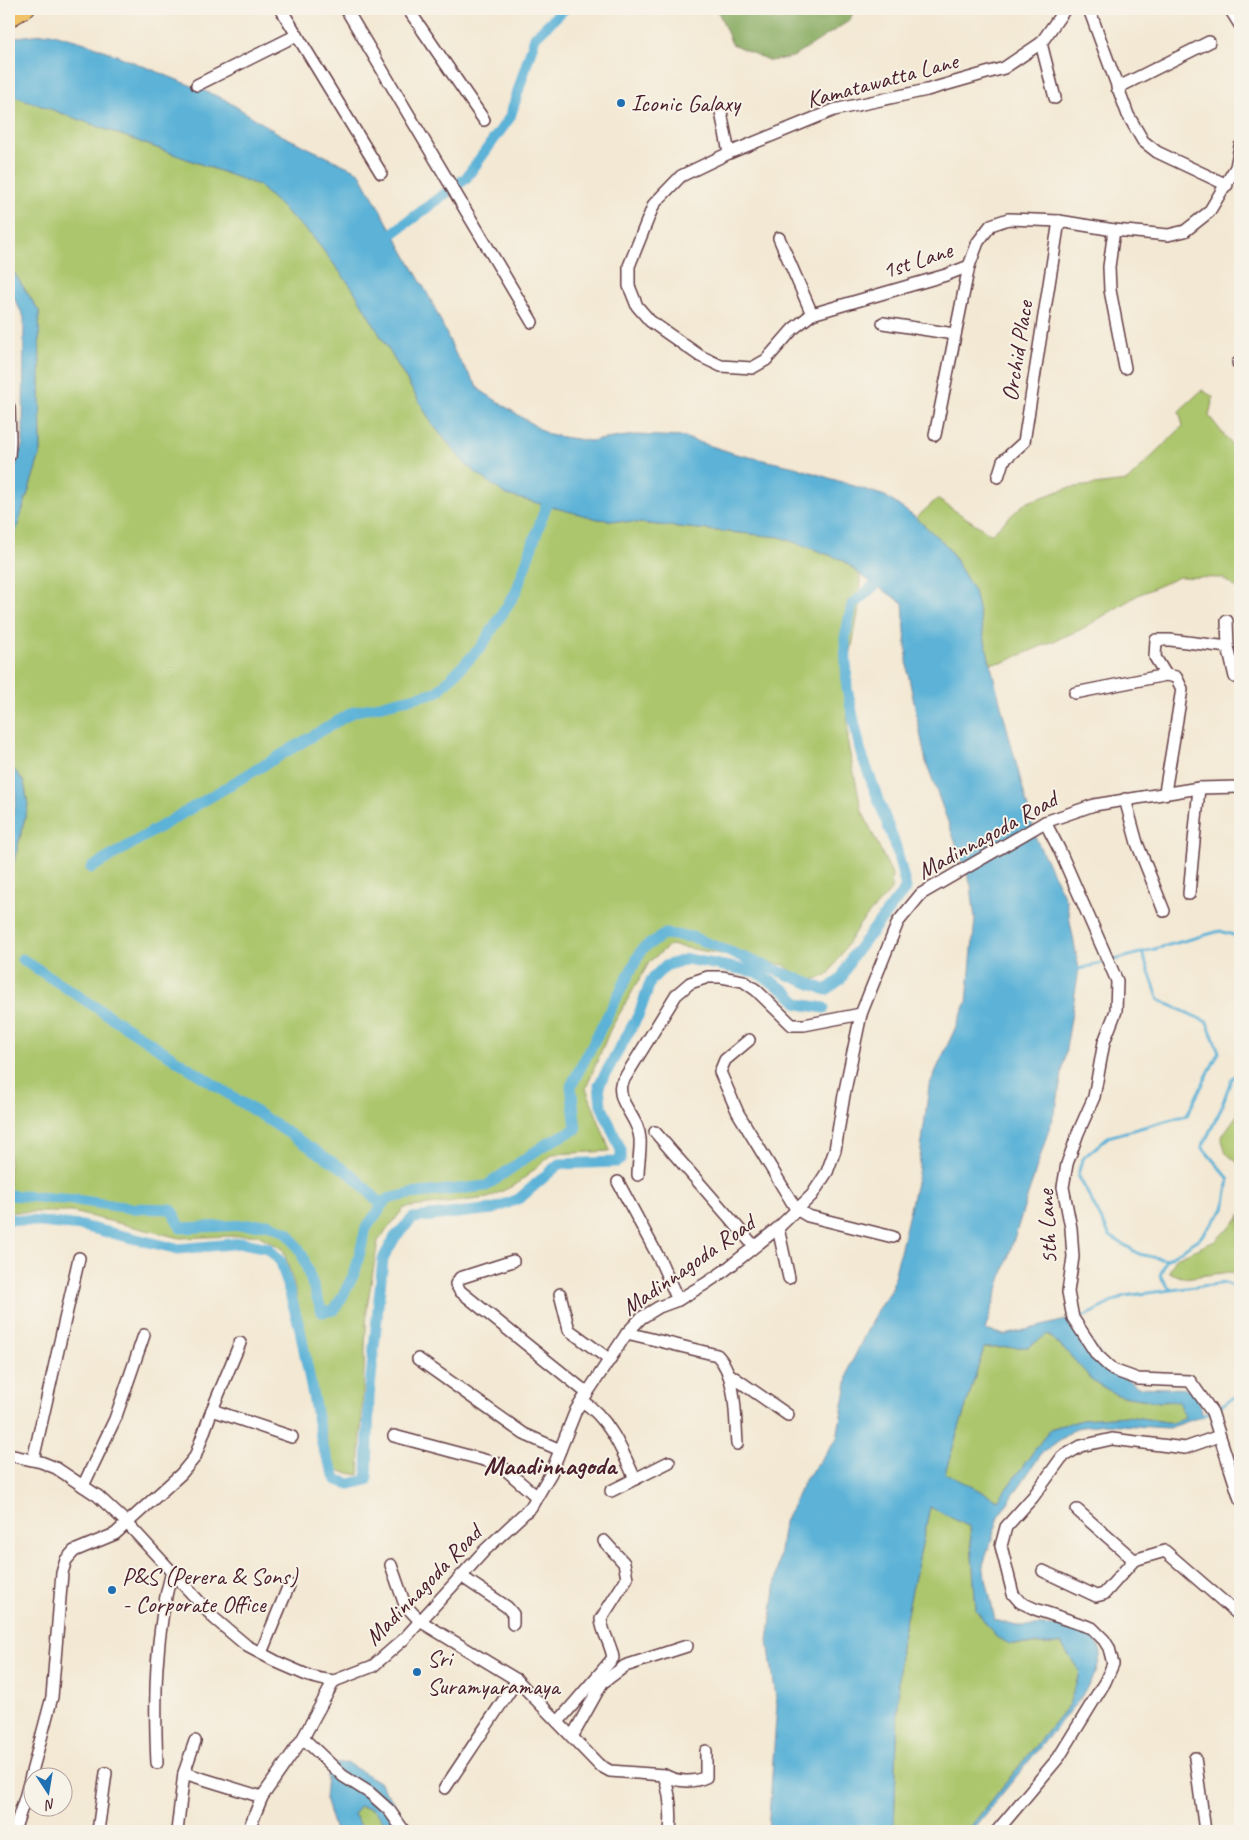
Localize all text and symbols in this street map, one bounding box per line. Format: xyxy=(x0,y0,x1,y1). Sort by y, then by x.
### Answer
street label: Kamatawatta Lane xyxy=(803,45,963,115)
place label: Iconic Galaxy xyxy=(631,88,742,118)
marker: Iconic Galaxy xyxy=(615,97,627,109)
street label: 1st Lane xyxy=(878,234,958,285)
street label: Orchid Place xyxy=(994,297,1040,403)
street label: Madinnagoda Road xyxy=(911,782,1066,886)
street label: 5th Lane xyxy=(1030,1187,1064,1265)
street label: Madinnagoda Road xyxy=(615,1206,763,1322)
district label: Maadinnagoda xyxy=(484,1449,618,1482)
street label: Madinnagoda Road xyxy=(358,1516,490,1652)
place label: P&S (Perera & Sons) - Corporate Office xyxy=(122,1561,298,1619)
marker: P&S (Perera & Sons) - Corporate Office xyxy=(106,1584,118,1596)
place label: Sri Suramyaramaya xyxy=(427,1643,562,1701)
marker: Sri Suramyaramaya xyxy=(411,1666,423,1678)
north arrow xyxy=(22,1768,72,1818)
text: N xyxy=(42,1795,57,1814)

